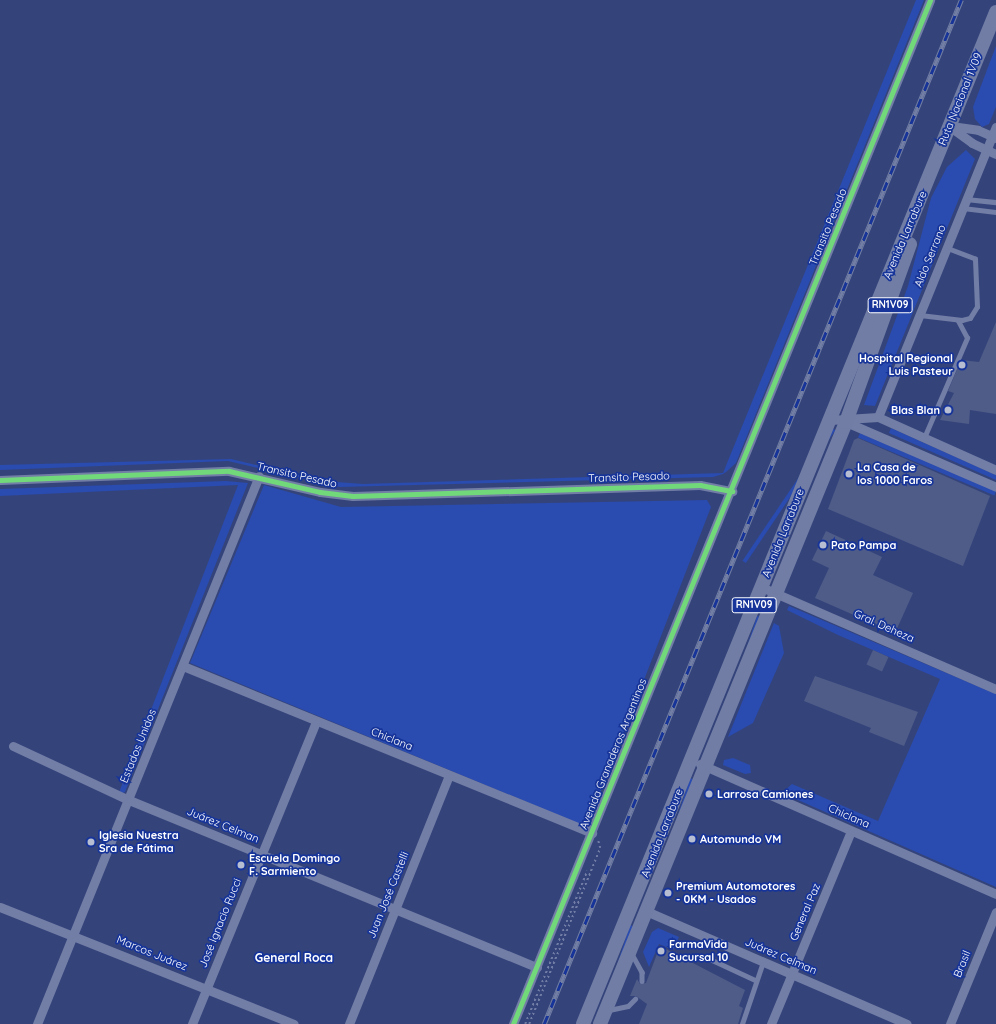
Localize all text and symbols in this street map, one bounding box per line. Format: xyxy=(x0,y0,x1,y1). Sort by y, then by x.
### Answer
street label: Ruta Nacional 1V09 xyxy=(935,51,985,147)
street label: Transito Pesado xyxy=(807,187,849,267)
street label: Avenida Larrabure xyxy=(880,189,930,281)
street label: Aldo Serrano xyxy=(911,223,949,289)
road number: RN1V09 xyxy=(867,297,913,313)
place label: Hospital Regional Luis Pasteur xyxy=(859,352,953,378)
marker: Hospital Regional Luis Pasteur xyxy=(956,359,968,371)
place label: Blas Blan xyxy=(891,403,940,417)
marker: Blas Blan xyxy=(943,405,953,415)
street label: Transito Pesado xyxy=(256,459,338,491)
place label: La Casa de los 1000 Faros xyxy=(857,461,932,487)
street label: Transito Pesado xyxy=(588,469,670,485)
marker: La Casa de los 1000 Faros xyxy=(844,469,854,479)
street label: Avenida Larrabure xyxy=(759,487,807,579)
place label: Pato Pampa xyxy=(831,538,896,552)
marker: Pato Pampa xyxy=(818,540,828,550)
road number: RN1V09 xyxy=(731,597,777,613)
street label: Gral. Deheza xyxy=(852,607,916,645)
street label: Avenida Granaderos Argentinos xyxy=(577,677,649,831)
street label: Estados Unidos xyxy=(117,707,159,785)
street label: Chiclana xyxy=(369,725,415,753)
street label: Avenida Larrabure xyxy=(638,787,686,879)
place label: Larrosa Camiones xyxy=(717,787,813,801)
marker: Larrosa Camiones xyxy=(704,789,714,799)
street label: Chiclana xyxy=(826,801,872,831)
street label: Juárez Celman xyxy=(185,805,261,845)
place label: Iglesia Nuestra Sra de Fátima xyxy=(99,829,179,855)
place label: Automundo VM xyxy=(700,832,781,846)
marker: Automundo VM xyxy=(687,834,697,844)
marker: Iglesia Nuestra Sra de Fátima xyxy=(86,837,96,847)
street label: Juan José Castelli xyxy=(365,850,411,940)
place label: Escuela Domingo F. Sarmiento xyxy=(249,852,340,878)
marker: Escuela Domingo F. Sarmiento xyxy=(236,860,246,870)
street label: José Ignacio Rucci xyxy=(196,877,244,969)
place label: Premium Automotores - 0KM - Usados xyxy=(676,880,795,906)
street label: General Paz xyxy=(787,881,823,943)
marker: Premium Automotores - 0KM - Usados xyxy=(663,888,673,898)
street label: Marcos Juárez xyxy=(115,933,189,973)
street label: Juárez Celman xyxy=(743,935,819,977)
place label: FarmaVida Sucursal 10 xyxy=(669,938,728,964)
marker: FarmaVida Sucursal 10 xyxy=(656,946,666,956)
street label: Brasil xyxy=(951,949,973,979)
district label: General Roca xyxy=(255,951,333,965)

